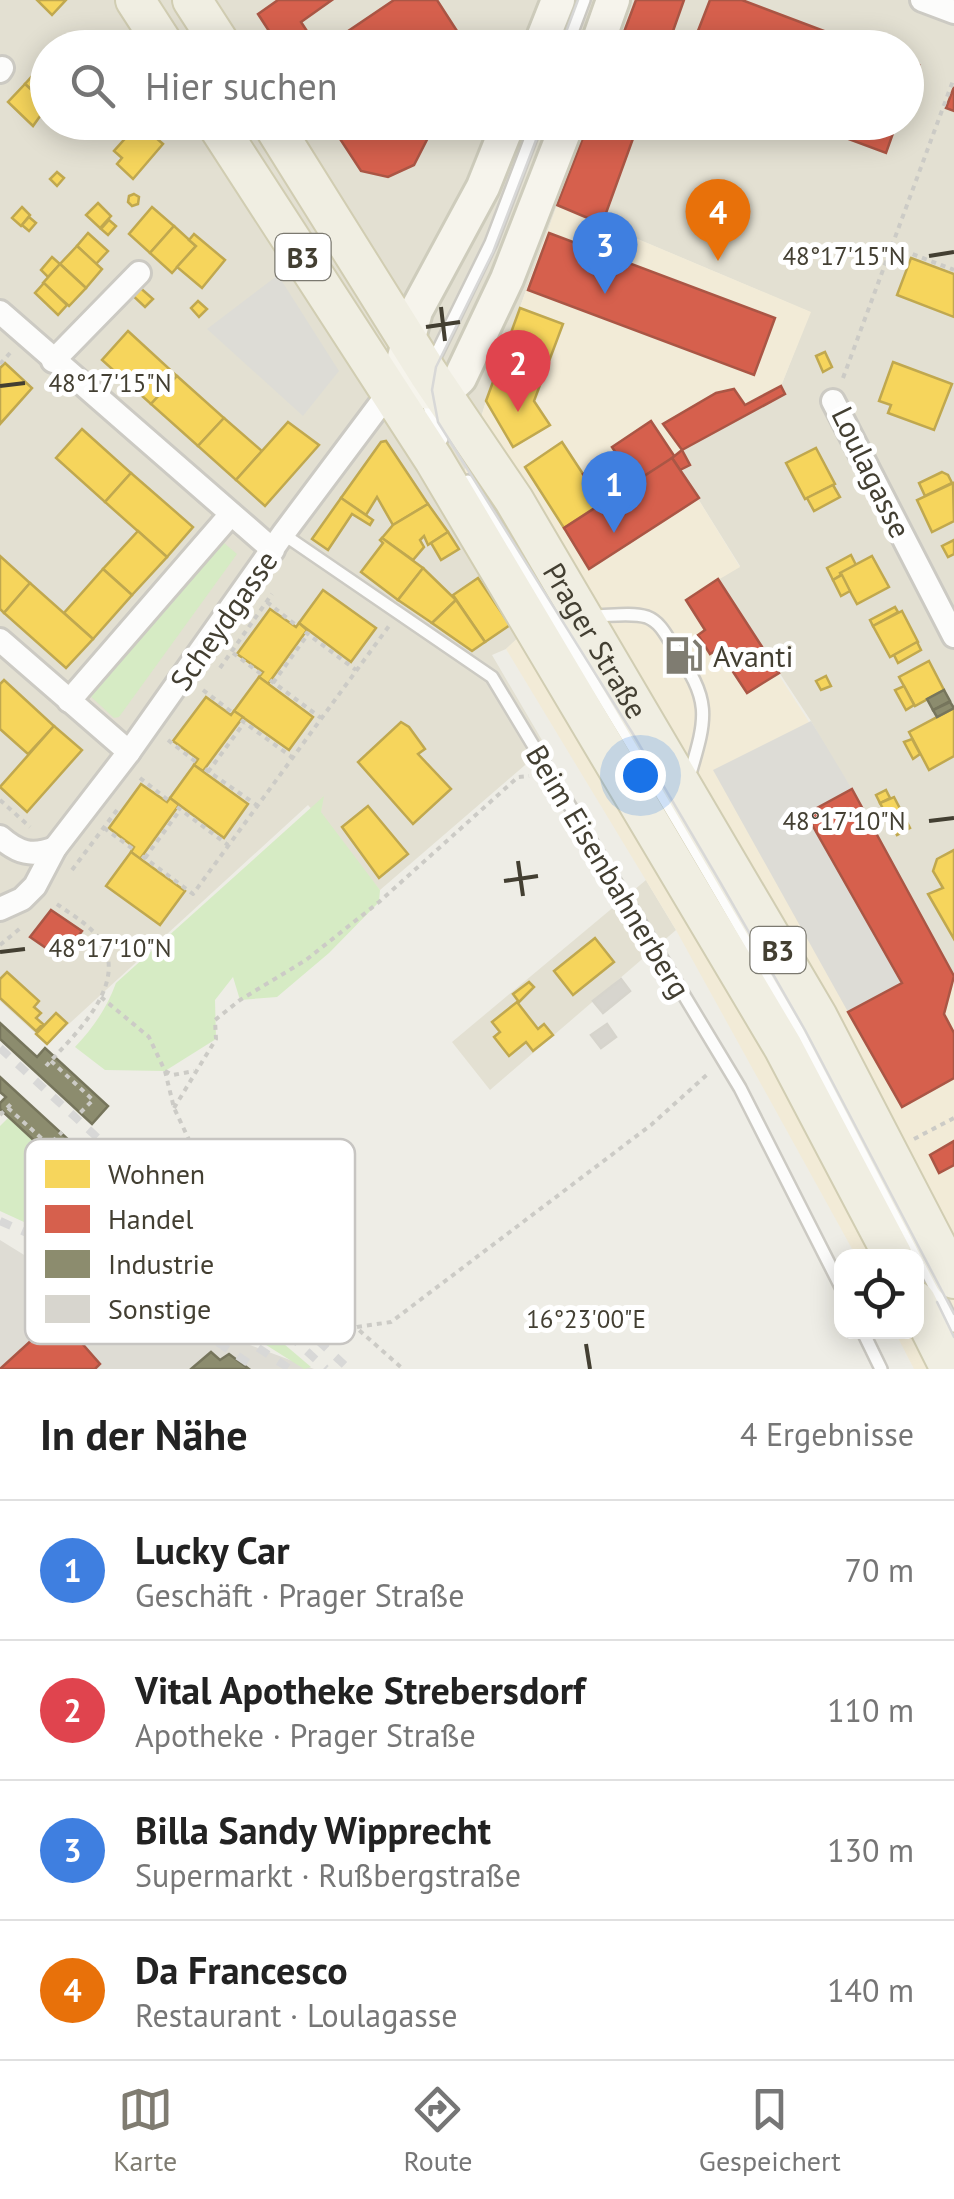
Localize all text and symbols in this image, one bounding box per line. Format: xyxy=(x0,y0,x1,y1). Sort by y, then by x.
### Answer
search box xyxy=(30,30,924,140)
icon: search xyxy=(65,58,120,113)
text: Hier suchen xyxy=(145,61,338,110)
pin: 4 xyxy=(686,178,750,261)
pin: 3 xyxy=(572,212,638,294)
road number: B3 xyxy=(276,234,330,280)
text: 48°17'15"N xyxy=(782,240,906,272)
pin: 2 xyxy=(486,330,550,412)
text: 48°17'15"N xyxy=(48,367,172,399)
street label: Loulagasse xyxy=(824,400,920,544)
pin: 1 xyxy=(582,450,646,533)
street label: Scheydgasse xyxy=(161,542,285,698)
street label: Prager Straße xyxy=(535,555,657,725)
fuel station icon: Avanti xyxy=(662,634,704,676)
place label: Avanti xyxy=(713,636,793,675)
street label: Beim Eisenbahnerberg xyxy=(518,737,700,1005)
your location xyxy=(615,750,666,801)
text: 48°17'10"N xyxy=(782,805,906,837)
road number: B3 xyxy=(750,927,806,973)
text: 48°17'10"N xyxy=(48,932,172,964)
legend xyxy=(25,1139,355,1344)
text: Wohnen xyxy=(108,1155,205,1192)
text: Handel xyxy=(108,1200,193,1237)
text: Industrie xyxy=(108,1245,214,1282)
map controls xyxy=(834,1249,924,1339)
button: locate xyxy=(834,1249,924,1339)
text: Sonstige xyxy=(108,1290,211,1327)
text: 16°23'00"E xyxy=(526,1303,646,1335)
text: In der Nähe xyxy=(40,1407,247,1462)
text: 4 Ergebnisse xyxy=(740,1413,914,1455)
text: Lucky Car xyxy=(135,1525,290,1574)
text: 1 xyxy=(63,1549,82,1591)
text: 70 m xyxy=(845,1549,914,1591)
text: Geschäft · Prager Straße xyxy=(135,1574,464,1616)
text: Vital Apotheke Strebersdorf xyxy=(135,1665,585,1714)
text: 2 xyxy=(63,1689,82,1731)
text: 110 m xyxy=(827,1689,914,1731)
text: Apotheke · Prager Straße xyxy=(135,1714,476,1756)
text: Billa Sandy Wipprecht xyxy=(135,1805,491,1854)
text: 3 xyxy=(63,1829,82,1871)
text: 130 m xyxy=(827,1829,914,1871)
text: Supermarkt · Rußbergstraße xyxy=(135,1854,521,1896)
text: Da Francesco xyxy=(135,1945,348,1994)
text: 4 xyxy=(63,1969,82,2011)
text: 140 m xyxy=(827,1969,914,2011)
text: Restaurant · Loulagasse xyxy=(135,1994,457,2036)
tab: Karte xyxy=(113,2082,177,2179)
tab: Route xyxy=(404,2082,472,2179)
tab: Gespeichert xyxy=(699,2082,841,2179)

